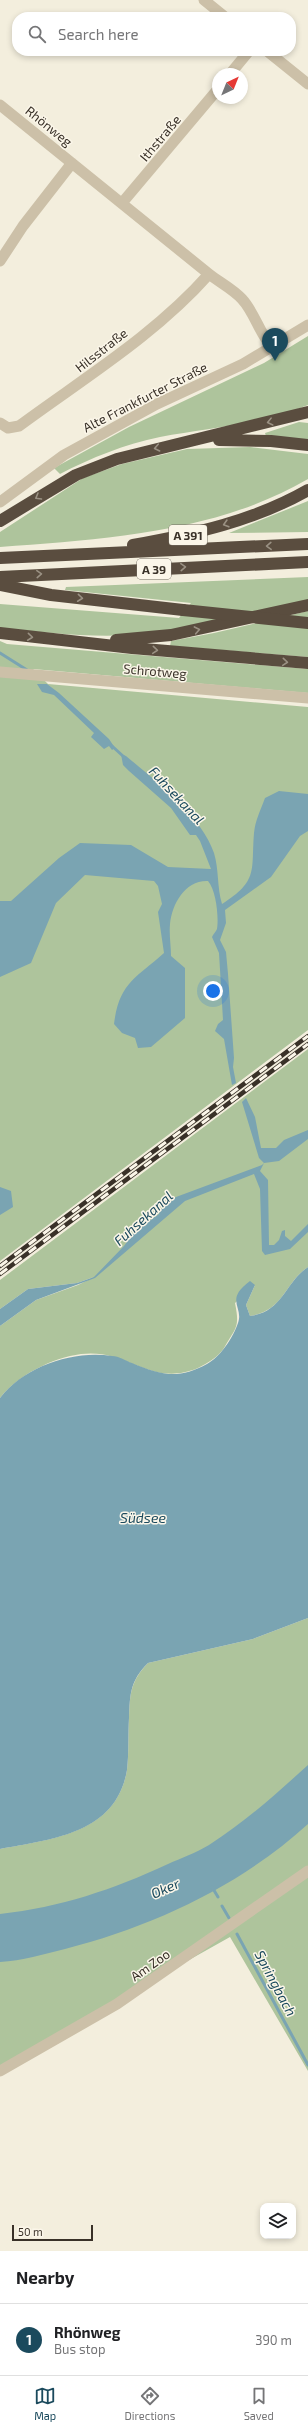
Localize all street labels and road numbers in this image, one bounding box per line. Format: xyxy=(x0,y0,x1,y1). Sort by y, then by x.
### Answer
street label: Rhönweg xyxy=(22,102,76,150)
street label: Ithstraße xyxy=(136,112,184,164)
street label: Hilsstraße xyxy=(72,325,130,375)
street label: Alte Frankfurter Straße xyxy=(80,359,210,435)
road number: A 391 xyxy=(169,525,207,545)
road number: A 39 xyxy=(137,559,171,579)
street label: Schrotweg xyxy=(123,660,187,682)
street label: Am Zoo xyxy=(127,1946,173,1984)

